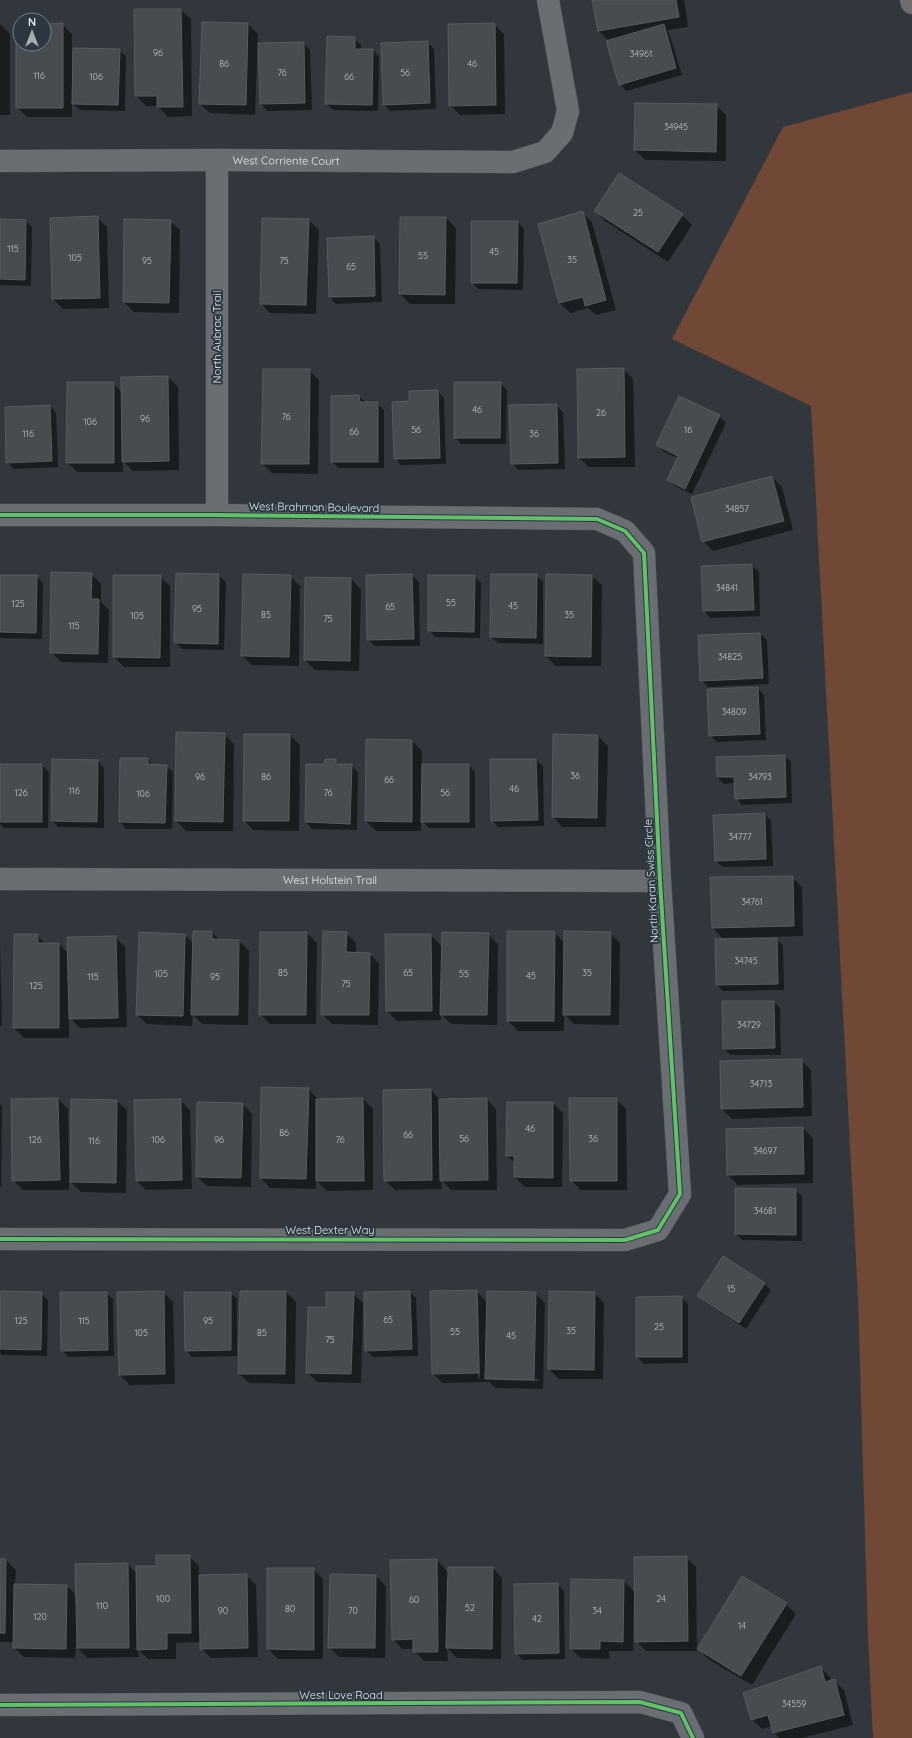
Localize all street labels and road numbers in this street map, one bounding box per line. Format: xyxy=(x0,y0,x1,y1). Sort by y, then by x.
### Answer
street label: West Corriente Court xyxy=(232,153,340,168)
street label: North Aubrac Trail xyxy=(210,291,224,383)
street label: West Brahman Boulevard xyxy=(249,499,379,515)
street label: North Karan Swiss Circle xyxy=(641,819,661,943)
street label: West Holstein Trail xyxy=(283,873,377,887)
street label: West Dexter Way xyxy=(285,1223,375,1237)
street label: West Love Road xyxy=(299,1688,383,1702)

